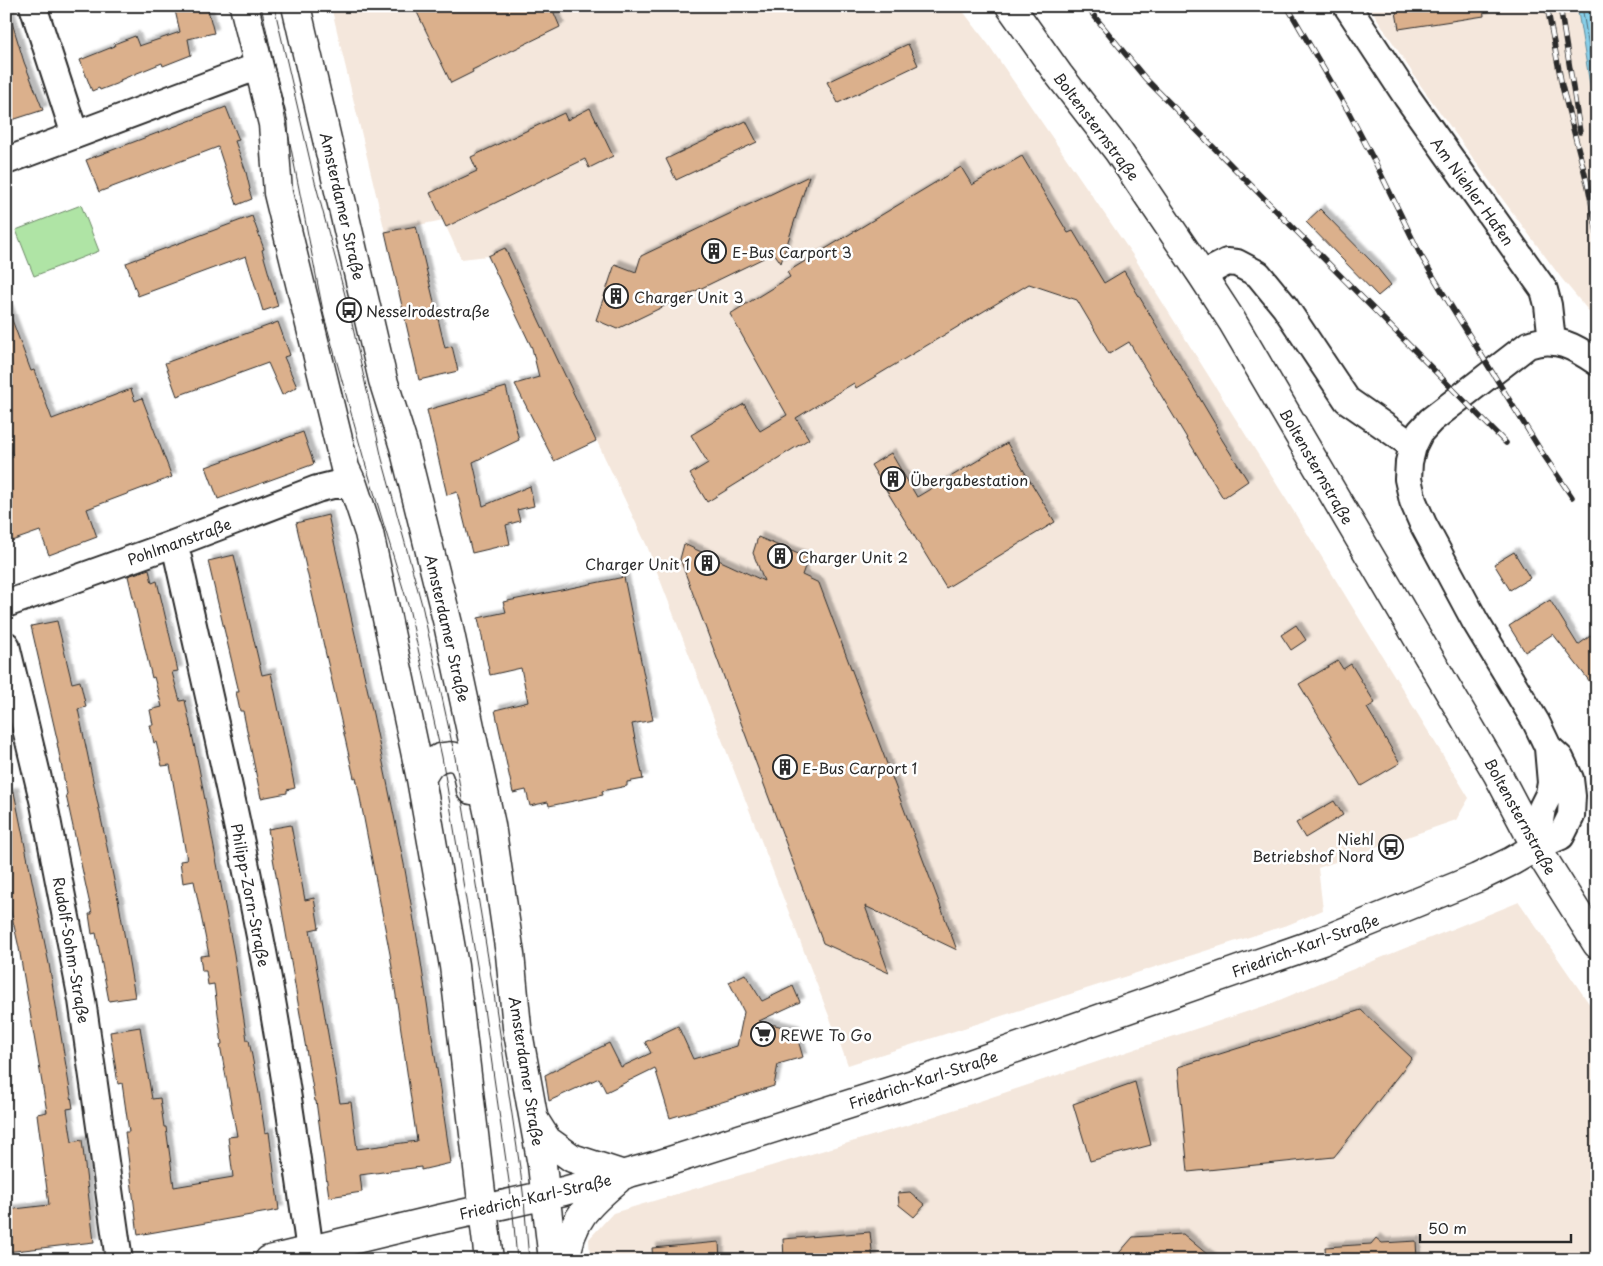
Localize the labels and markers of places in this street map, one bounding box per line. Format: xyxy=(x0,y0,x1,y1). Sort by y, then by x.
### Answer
building icon: E-Bus Carport 3 xyxy=(701,238,727,264)
place label: E-Bus Carport 3 xyxy=(732,240,852,263)
building icon: Charger Unit 3 xyxy=(603,283,629,309)
place label: Charger Unit 3 xyxy=(634,285,744,308)
bus stop icon: Nesselrodestraße xyxy=(336,297,362,323)
place label: Nesselrodestraße xyxy=(366,299,490,322)
building icon: Übergabestation xyxy=(880,466,906,492)
place label: Übergabestation xyxy=(910,468,1028,491)
building icon: Charger Unit 2 xyxy=(767,543,793,569)
place label: Charger Unit 2 xyxy=(798,545,908,568)
building icon: Charger Unit 1 xyxy=(694,550,720,576)
place label: Charger Unit 1 xyxy=(585,552,690,575)
building icon: E-Bus Carport 1 xyxy=(772,754,798,780)
place label: E-Bus Carport 1 xyxy=(802,756,917,779)
place label: Niehl Betriebshof Nord xyxy=(1252,827,1374,867)
bus stop icon: Niehl Betriebshof Nord xyxy=(1378,834,1404,860)
supermarket icon: REWE To Go xyxy=(750,1021,776,1047)
place label: REWE To Go xyxy=(780,1023,872,1046)

